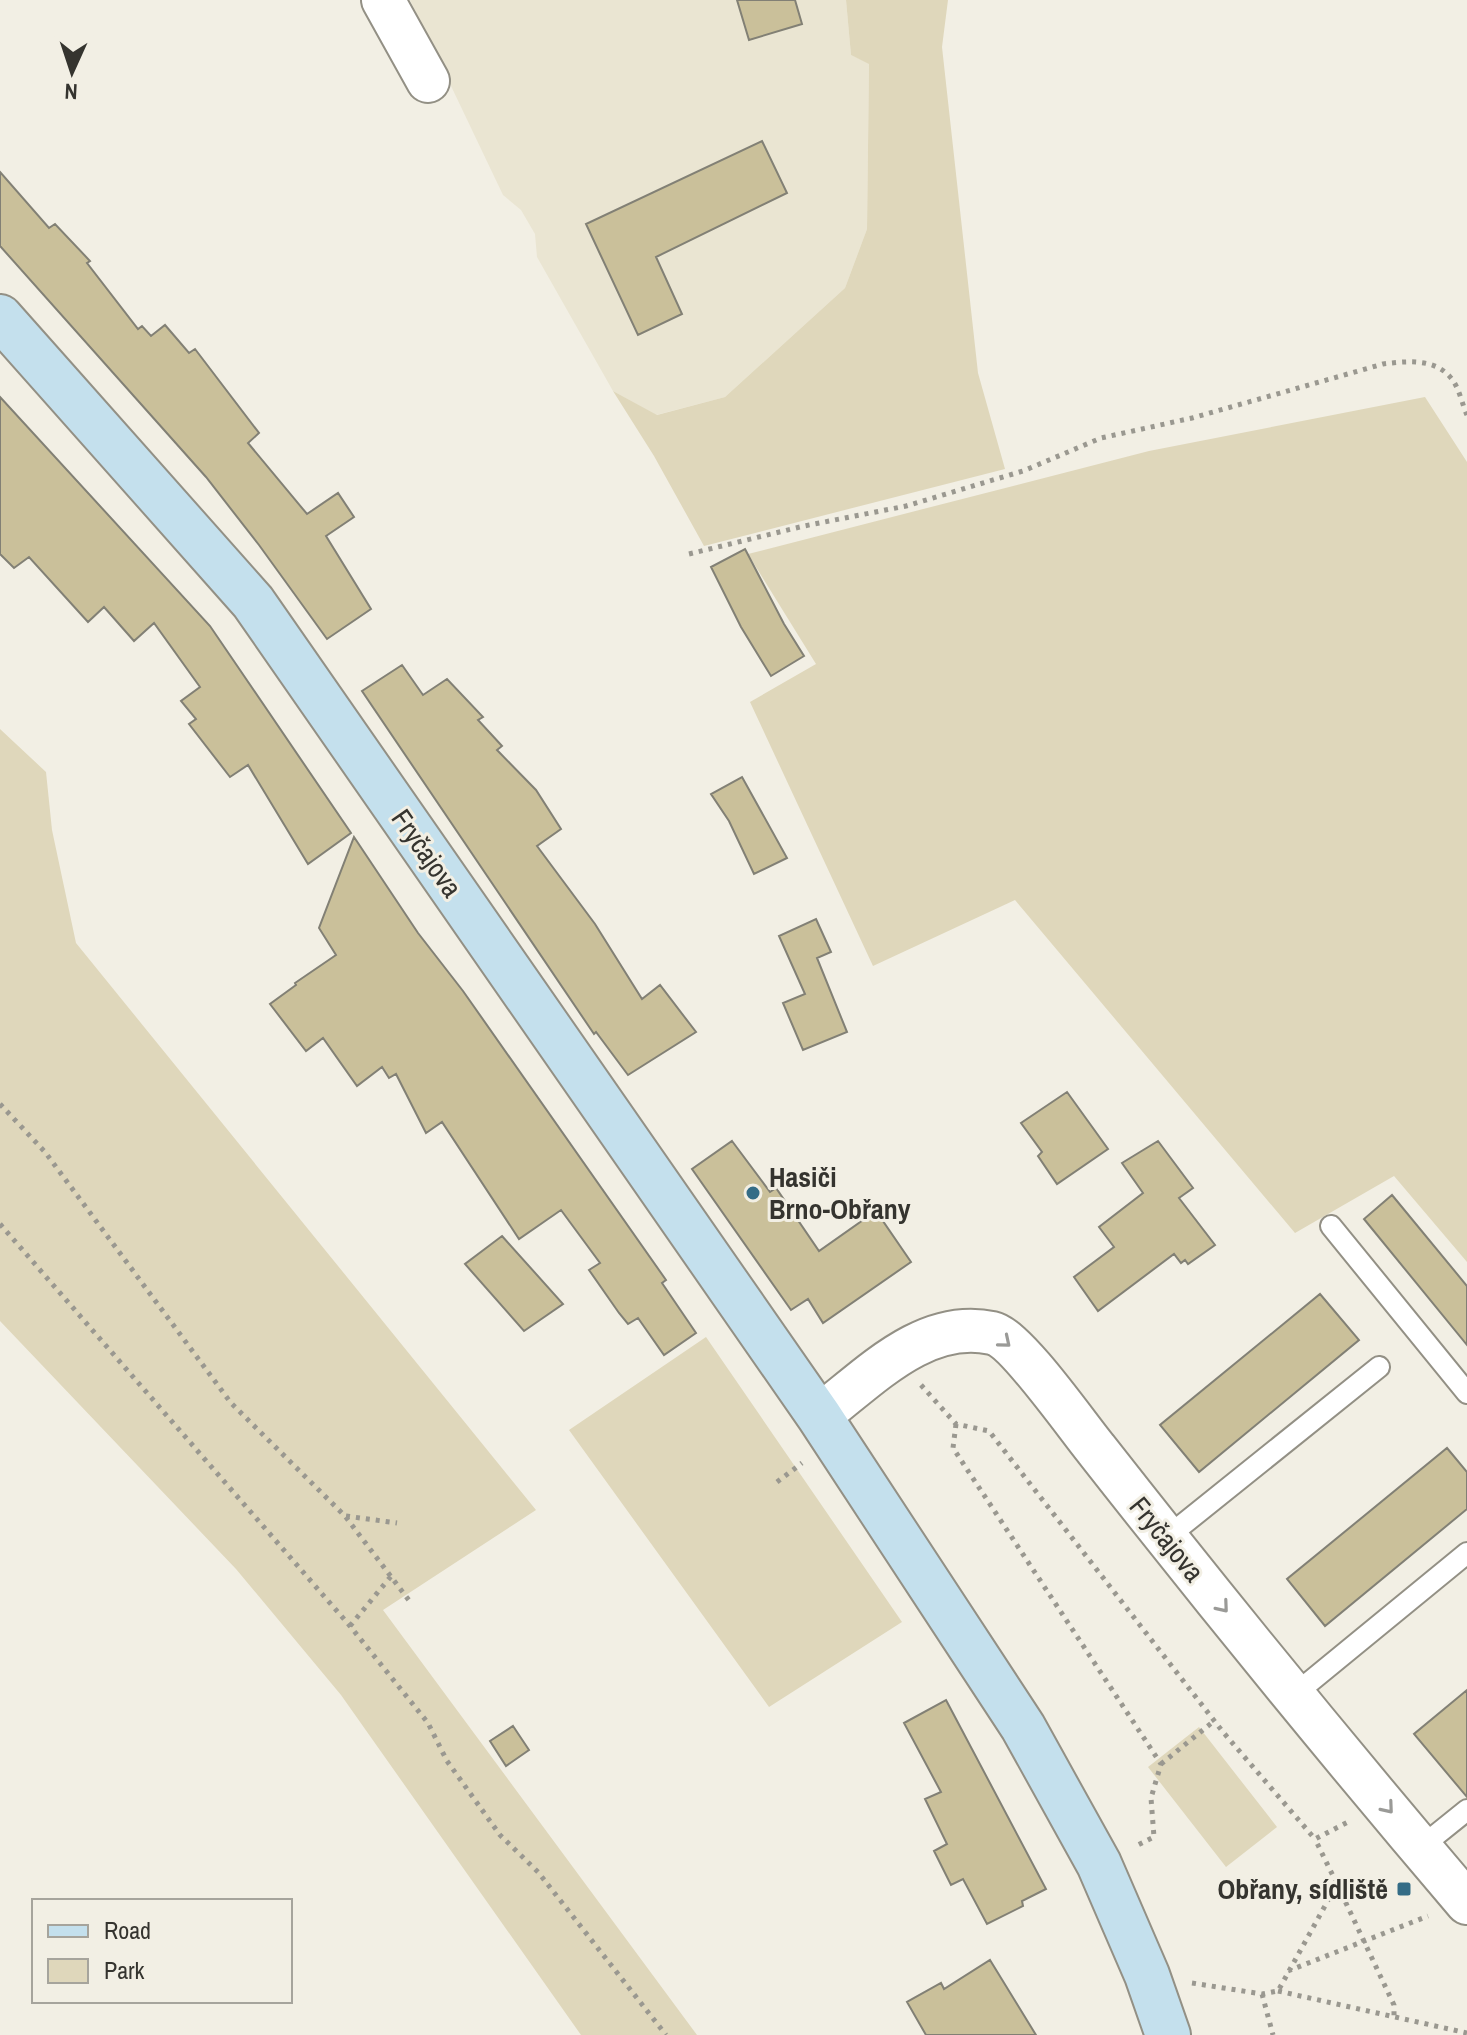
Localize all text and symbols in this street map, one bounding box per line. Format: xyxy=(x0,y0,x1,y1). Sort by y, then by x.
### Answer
north arrow xyxy=(32,32,112,112)
text: N xyxy=(64,77,78,107)
street label: Fryčajova xyxy=(383,801,471,905)
place label: Hasiči Brno-Obřany xyxy=(769,1158,911,1228)
marker: Hasiči Brno-Obřany xyxy=(744,1184,762,1202)
one-way arrow xyxy=(995,1332,1010,1347)
street label: Fryčajova xyxy=(1121,1488,1213,1590)
one-way arrow xyxy=(1213,1598,1228,1612)
one-way arrow xyxy=(1379,1798,1393,1813)
place label: Obřany, sídliště xyxy=(1217,1870,1388,1908)
marker: Obřany, sídliště xyxy=(1395,1880,1413,1898)
legend xyxy=(32,1899,292,2003)
text: Road xyxy=(104,1914,151,1946)
text: Park xyxy=(104,1954,145,1986)

